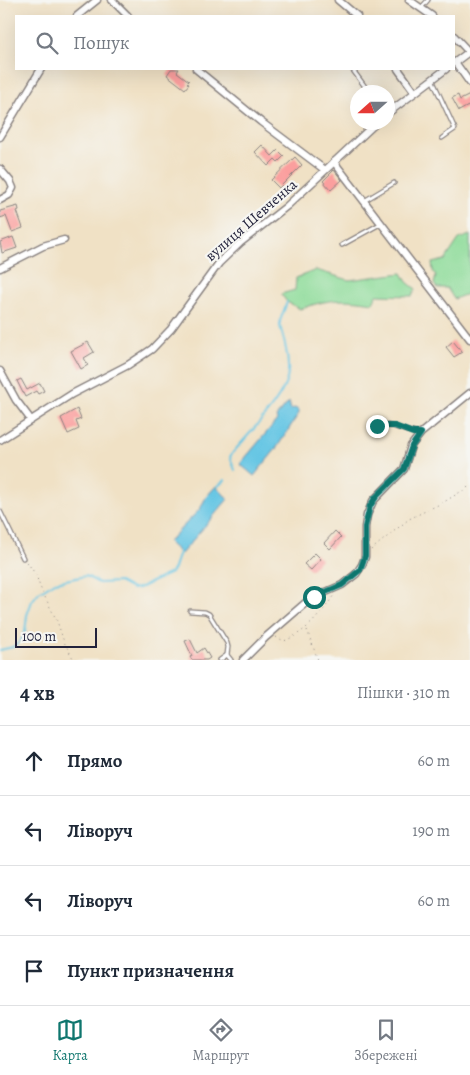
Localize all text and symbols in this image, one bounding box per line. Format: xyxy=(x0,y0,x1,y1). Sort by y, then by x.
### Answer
search box xyxy=(15,15,455,70)
icon: search xyxy=(33,29,61,57)
text: Пошук xyxy=(73,30,130,56)
north arrow xyxy=(350,85,395,130)
street label: вулиця Шевченка xyxy=(201,175,301,265)
route end xyxy=(366,415,389,438)
route start xyxy=(303,586,326,609)
scale bar xyxy=(15,625,98,648)
text: 100 m xyxy=(22,627,56,646)
text: 4 хв xyxy=(20,679,55,707)
text: Пішки · 310 m xyxy=(357,682,450,704)
icon: ahead xyxy=(20,747,48,775)
text: Прямо xyxy=(67,748,122,774)
text: 60 m xyxy=(418,750,450,772)
icon: left xyxy=(20,817,48,845)
text: Ліворуч xyxy=(67,818,133,844)
text: 190 m xyxy=(412,820,450,842)
icon: left xyxy=(20,887,48,915)
text: Ліворуч xyxy=(67,888,133,914)
text: 60 m xyxy=(418,890,450,912)
icon: arrive xyxy=(20,957,48,985)
text: Пункт призначення xyxy=(67,958,234,984)
tab: Карта xyxy=(52,1016,88,1065)
tab: Маршрут xyxy=(193,1016,249,1065)
tab: Збережені xyxy=(354,1016,418,1065)

